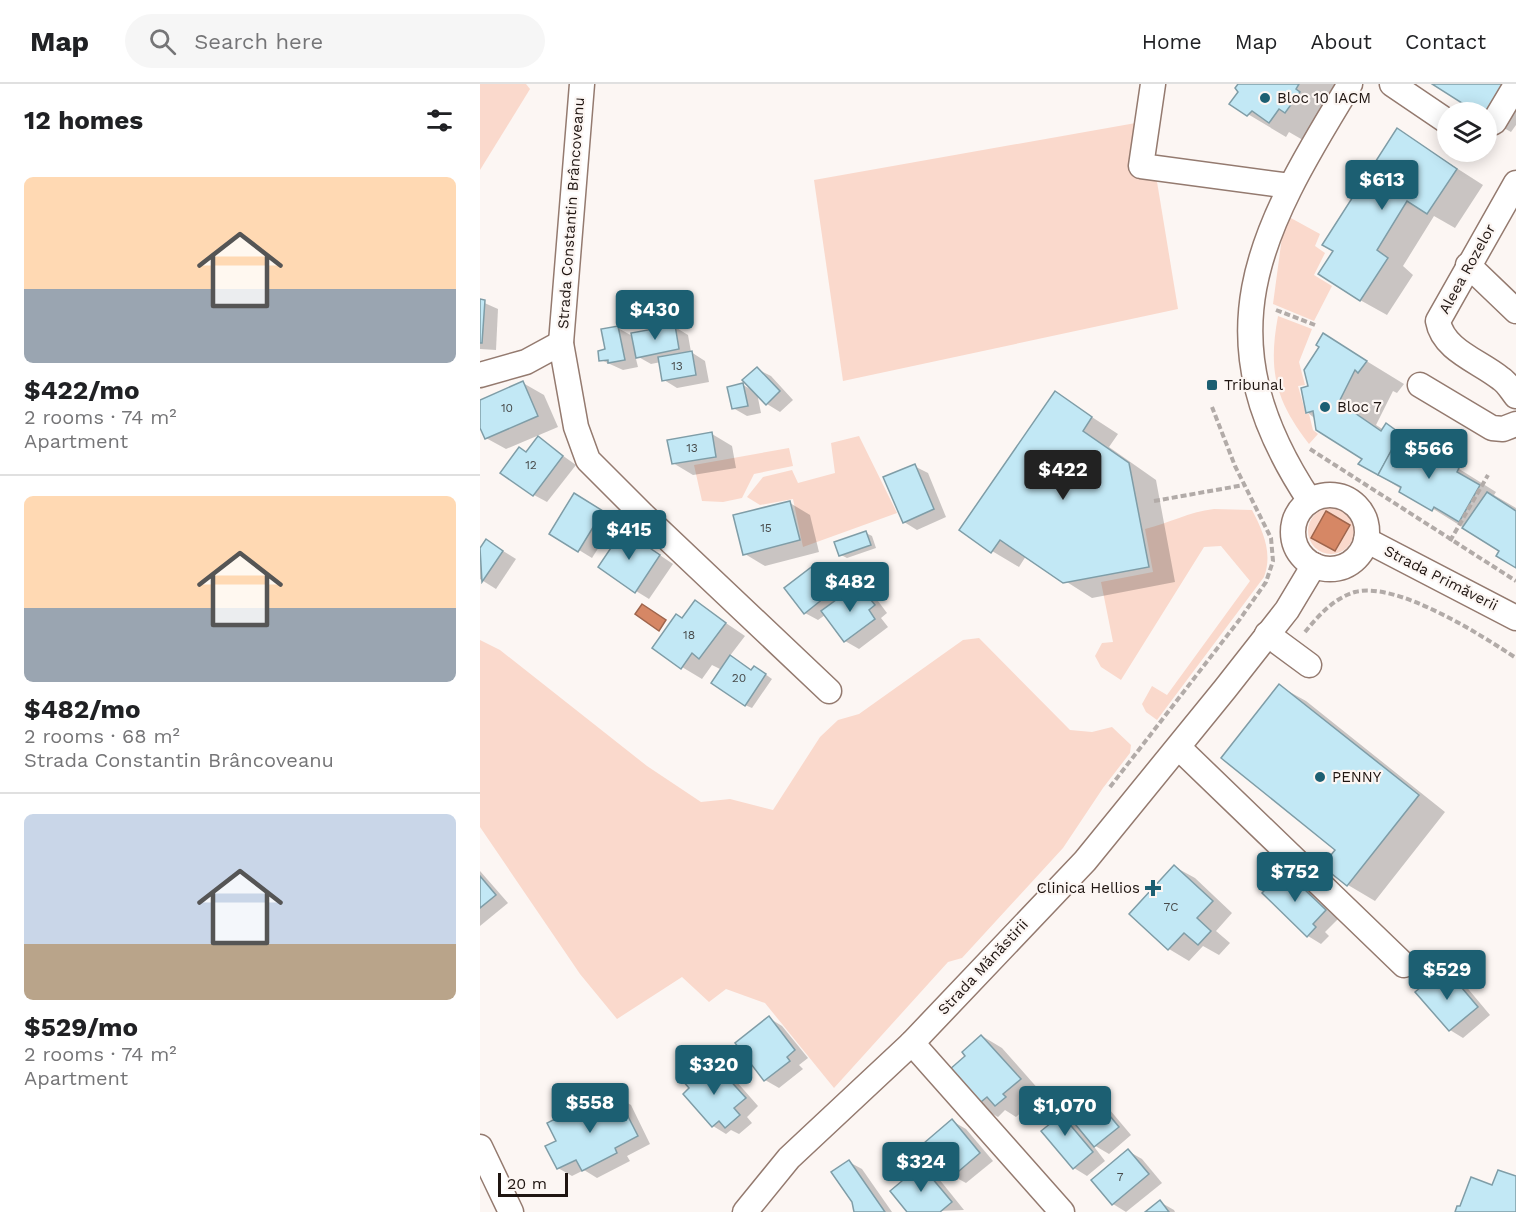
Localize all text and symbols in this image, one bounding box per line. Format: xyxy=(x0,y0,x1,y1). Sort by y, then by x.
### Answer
search box xyxy=(125,14,545,68)
text: Map xyxy=(30,25,89,58)
icon: search xyxy=(146,25,179,58)
text: Search here xyxy=(194,29,323,54)
text: Home xyxy=(1142,29,1202,54)
text: Map xyxy=(1235,29,1278,54)
text: About xyxy=(1311,29,1372,54)
text: Contact xyxy=(1405,29,1486,54)
place label: Bloc 10 IACM xyxy=(1277,89,1371,107)
marker: Bloc 10 IACM xyxy=(1258,91,1272,105)
street label: Strada Constantin Brâncoveanu xyxy=(554,96,588,330)
map controls xyxy=(1437,102,1497,162)
button: layers xyxy=(1437,102,1497,162)
icon: filters xyxy=(423,104,456,137)
text: 12 homes xyxy=(24,105,143,135)
pin: $613 xyxy=(1346,160,1418,211)
text: $613 xyxy=(1359,167,1405,191)
icon: home xyxy=(186,216,294,324)
street label: Aleea Rozelor xyxy=(1435,221,1499,317)
pin: $430 xyxy=(619,290,691,341)
text: $430 xyxy=(630,297,680,321)
house number: 13 xyxy=(671,359,683,373)
text: $422/mo xyxy=(24,375,139,405)
place label: Tribunal xyxy=(1224,376,1284,394)
marker: Tribunal xyxy=(1205,378,1219,392)
place label: Bloc 7 xyxy=(1337,398,1382,416)
marker: Bloc 7 xyxy=(1318,400,1332,414)
house number: 10 xyxy=(501,401,513,415)
text: 2 rooms · 74 m² xyxy=(24,405,177,429)
text: Apartment xyxy=(24,429,128,453)
pin: $566 xyxy=(1393,429,1465,480)
text: $566 xyxy=(1404,436,1454,460)
house number: 13 xyxy=(686,441,698,455)
pin: $422 xyxy=(1027,450,1099,501)
text: $422 xyxy=(1038,457,1088,481)
house number: 12 xyxy=(525,458,537,472)
pin: $415 xyxy=(593,510,665,561)
text: $415 xyxy=(606,517,652,541)
house number: 15 xyxy=(760,521,772,535)
icon: home xyxy=(186,535,294,643)
street label: Strada Primăverii xyxy=(1381,542,1501,614)
pin: $482 xyxy=(814,562,886,613)
text: $482 xyxy=(825,569,875,593)
house number: 18 xyxy=(683,628,695,642)
house number: 20 xyxy=(732,671,746,685)
text: $482/mo xyxy=(24,694,141,724)
text: 2 rooms · 68 m² xyxy=(24,724,180,748)
text: Strada Constantin Brâncoveanu xyxy=(24,748,334,772)
place label: PENNY xyxy=(1332,768,1382,786)
marker: PENNY xyxy=(1313,770,1327,784)
pin: $752 xyxy=(1259,852,1331,903)
icon: home xyxy=(186,853,294,961)
text: $752 xyxy=(1271,859,1319,883)
place label: Clinica Hellios xyxy=(1037,879,1140,897)
marker: Clinica Hellios xyxy=(1144,879,1162,897)
house number: 7C xyxy=(1164,900,1178,914)
street label: Strada Mănăstirii xyxy=(934,915,1032,1019)
pin: $529 xyxy=(1411,950,1483,1001)
text: $529 xyxy=(1423,957,1471,981)
text: $529/mo xyxy=(24,1012,138,1042)
text: 2 rooms · 74 m² xyxy=(24,1042,177,1066)
pin: $320 xyxy=(678,1045,750,1096)
text: $320 xyxy=(689,1052,739,1076)
text: Apartment xyxy=(24,1066,128,1090)
pin: $558 xyxy=(554,1083,626,1134)
pin: $1,070 xyxy=(1016,1086,1114,1137)
text: $558 xyxy=(566,1090,614,1114)
text: $1,070 xyxy=(1033,1093,1097,1117)
pin: $324 xyxy=(885,1142,957,1193)
text: $324 xyxy=(896,1149,946,1173)
scale bar xyxy=(498,1170,568,1198)
house number: 7 xyxy=(1117,1170,1124,1184)
text: 20 m xyxy=(507,1174,547,1193)

